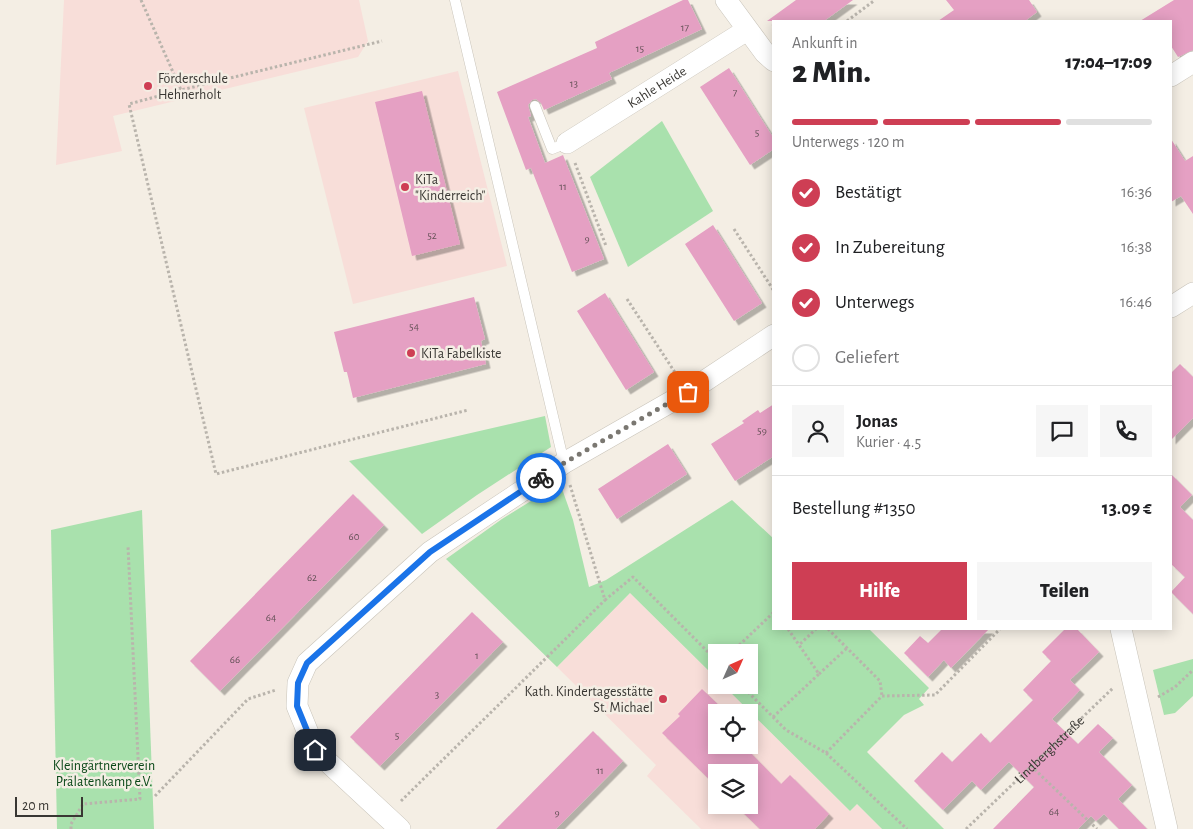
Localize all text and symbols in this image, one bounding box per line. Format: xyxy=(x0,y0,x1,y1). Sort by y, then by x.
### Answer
house number: 17 xyxy=(681,22,690,33)
text: Ankunft in xyxy=(792,35,858,51)
house number: 15 xyxy=(636,43,645,54)
text: 17:04–17:09 xyxy=(1065,53,1152,72)
text: 2 Min. xyxy=(792,56,871,88)
street label: Kahle Heide xyxy=(625,64,689,111)
place label: Förderschule Hehnerholt xyxy=(158,72,228,102)
house number: 13 xyxy=(570,78,579,89)
marker: Förderschule Hehnerholt xyxy=(142,80,154,92)
house number: 7 xyxy=(733,87,738,98)
house number: 5 xyxy=(755,127,760,138)
text: Unterwegs · 120 m xyxy=(792,134,905,150)
place label: KiTa "Kinderreich" xyxy=(415,173,486,203)
icon: check xyxy=(792,179,820,207)
marker: KiTa "Kinderreich" xyxy=(399,181,411,193)
house number: 11 xyxy=(559,181,567,192)
text: Bestätigt xyxy=(835,183,902,202)
text: 16:36 xyxy=(1121,184,1152,200)
house number: 52 xyxy=(427,230,437,241)
house number: 9 xyxy=(584,233,590,244)
icon: check xyxy=(792,234,820,262)
text: In Zubereitung xyxy=(835,238,945,257)
text: 16:38 xyxy=(1121,239,1152,255)
icon: check xyxy=(792,289,820,317)
text: Unterwegs xyxy=(835,293,915,312)
text: 16:46 xyxy=(1120,294,1152,310)
house number: 54 xyxy=(409,321,419,332)
marker: KiTa Fabelkiste xyxy=(405,347,417,359)
place label: KiTa Fabelkiste xyxy=(421,347,502,361)
text: Geliefert xyxy=(835,348,899,367)
pin xyxy=(667,371,709,413)
icon: bag xyxy=(674,378,702,406)
button: person xyxy=(792,405,844,457)
button: chat xyxy=(1036,405,1088,457)
button: phone xyxy=(1100,405,1152,457)
text: Jonas xyxy=(856,412,898,431)
house number: 59 xyxy=(757,425,767,436)
text: Kurier · 4.5 xyxy=(856,434,921,450)
courier xyxy=(516,453,566,503)
icon: bike xyxy=(527,464,555,492)
text: Bestellung #1350 xyxy=(792,499,916,518)
text: 13.09 € xyxy=(1102,499,1152,518)
house number: 60 xyxy=(349,531,360,542)
button: Hilfe xyxy=(792,562,967,620)
button: Teilen xyxy=(977,562,1152,620)
house number: 62 xyxy=(307,572,317,583)
house number: 64 xyxy=(266,612,276,623)
north arrow xyxy=(708,644,758,694)
map controls xyxy=(708,644,758,814)
house number: 1 xyxy=(475,650,479,661)
house number: 66 xyxy=(230,654,240,665)
place label: Kath. Kindertagesstätte St. Michael xyxy=(525,685,653,715)
house number: 3 xyxy=(435,689,440,700)
marker: Kath. Kindertagesstätte St. Michael xyxy=(657,693,669,705)
button: locate xyxy=(708,704,758,754)
street label: Lindberghstraße xyxy=(1012,714,1087,787)
pin xyxy=(294,729,336,771)
house number: 5 xyxy=(395,730,400,741)
icon: home xyxy=(301,736,329,764)
park label: Kleingärtnerverein Prälatenkamp e.V. xyxy=(53,759,155,789)
button: layers xyxy=(708,764,758,814)
house number: 11 xyxy=(596,765,604,776)
scale bar xyxy=(15,794,82,817)
text: 20 m xyxy=(22,799,49,813)
house number: 64 xyxy=(1049,806,1059,817)
house number: 9 xyxy=(554,807,560,818)

